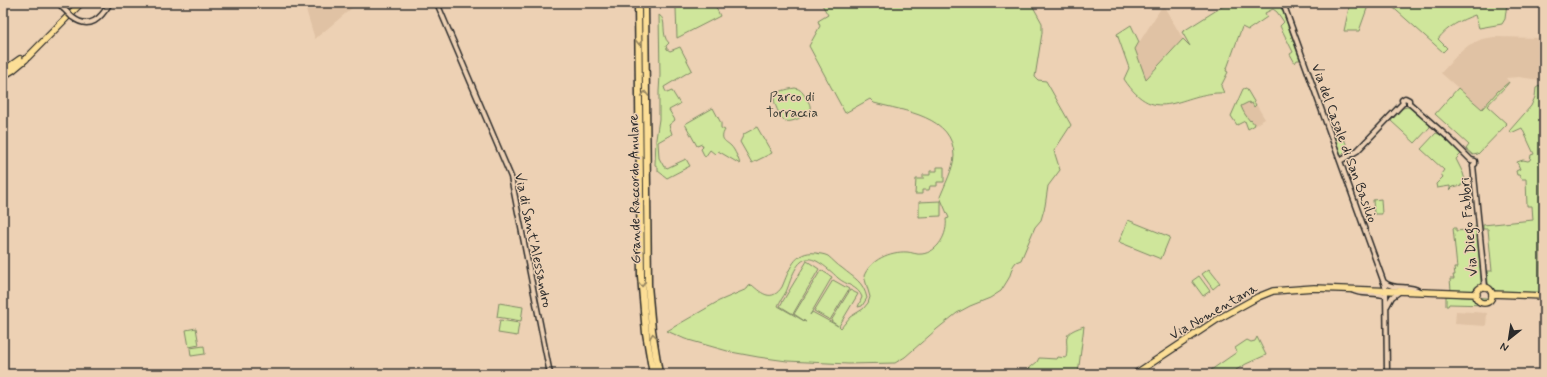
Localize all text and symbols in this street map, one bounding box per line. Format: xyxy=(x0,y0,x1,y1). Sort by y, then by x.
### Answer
one-way arrow xyxy=(635,39,643,45)
street label: Via del Casale di San Basilio xyxy=(1307,61,1381,225)
park label: Parco di Torraccia xyxy=(766,88,818,122)
one-way arrow xyxy=(641,91,650,97)
street label: Grande Raccordo Anulare xyxy=(625,114,645,264)
street label: Via di Sant'Alessandro xyxy=(510,171,556,309)
street label: Via Diego Fabbri xyxy=(1456,176,1484,277)
street label: Via Nomentana xyxy=(1166,279,1261,344)
one-way arrow xyxy=(637,281,646,287)
north arrow xyxy=(1489,319,1529,359)
one-way arrow xyxy=(649,332,658,339)
text: N xyxy=(1498,339,1511,355)

